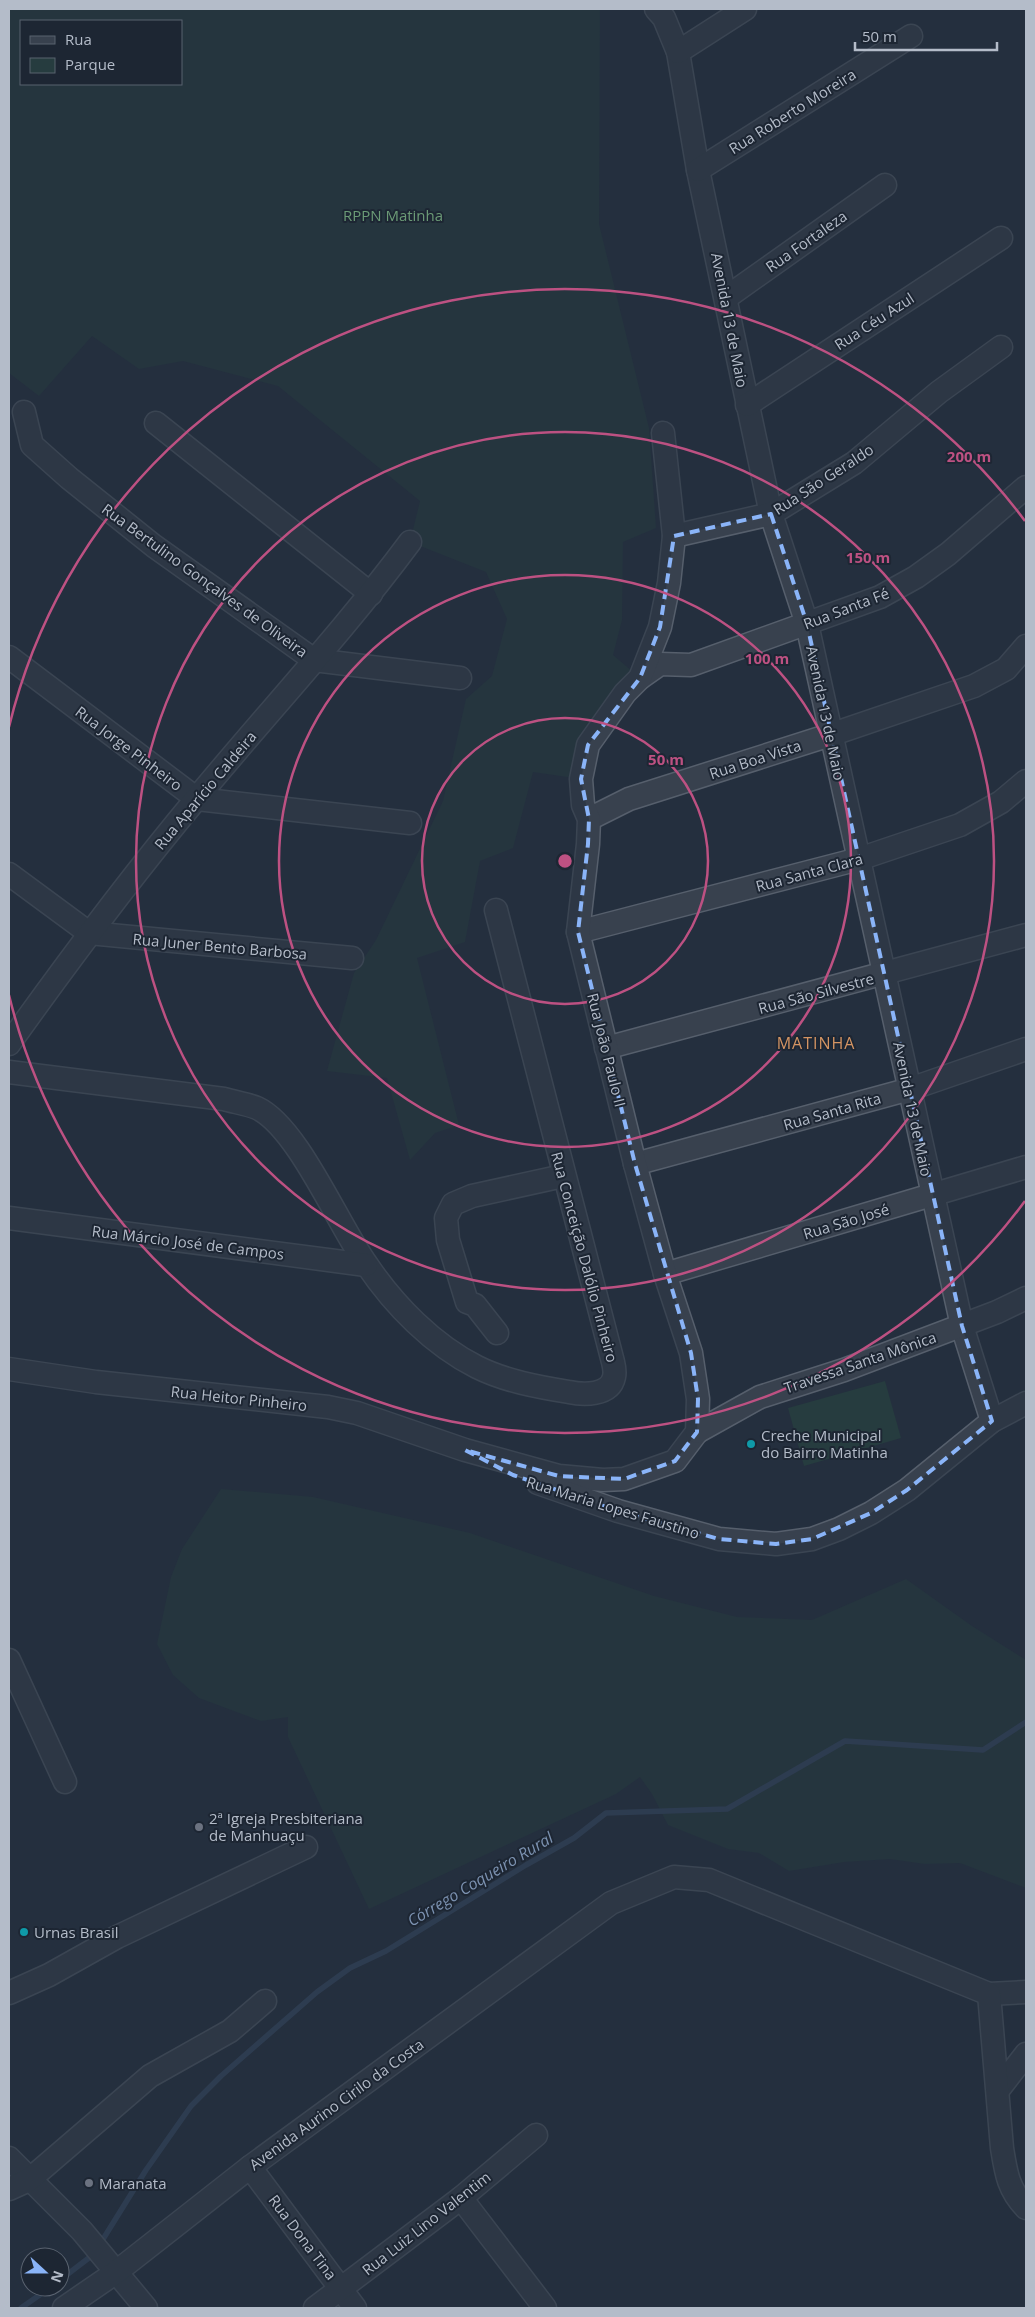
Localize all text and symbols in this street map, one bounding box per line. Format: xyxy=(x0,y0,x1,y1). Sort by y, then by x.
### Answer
legend xyxy=(20,20,182,85)
scale bar xyxy=(855,20,998,52)
text: 50 m xyxy=(862,26,897,46)
text: Rua xyxy=(65,29,92,49)
text: Parque xyxy=(65,54,115,74)
street label: Rua Roberto Moreira xyxy=(725,64,859,158)
park label: RPPN Matinha xyxy=(343,205,443,225)
street label: Rua Fortaleza xyxy=(761,206,851,276)
street label: Avenida 13 de Maio xyxy=(707,251,753,389)
street label: Rua Céu Azul xyxy=(830,288,918,354)
street label: Rua São Geraldo xyxy=(769,439,877,519)
text: 200 m xyxy=(947,446,991,466)
street label: Rua Bertulino Gonçalves de Oliveira xyxy=(98,499,312,661)
text: 150 m xyxy=(846,547,890,567)
street label: Rua Santa Fé xyxy=(800,583,892,633)
street label: Avenida 13 de Maio xyxy=(802,644,850,782)
text: 100 m xyxy=(745,648,789,668)
street label: Rua Jorge Pinheiro xyxy=(72,701,186,795)
street label: Rua Aparício Caldeira xyxy=(149,727,261,853)
street label: Rua Boa Vista xyxy=(707,735,803,783)
text: 50 m xyxy=(648,749,684,769)
street label: Rua Santa Clara xyxy=(753,848,865,896)
centre of rings xyxy=(556,852,574,870)
street label: Rua Juner Bento Barbosa xyxy=(132,928,308,964)
street label: Rua São Silvestre xyxy=(756,968,876,1018)
street label: Rua João Paulo II xyxy=(583,991,631,1109)
district label: MATINHA xyxy=(777,1032,855,1054)
street label: Avenida 13 de Maio xyxy=(889,1040,937,1178)
street label: Rua Santa Rita xyxy=(781,1087,883,1135)
street label: Rua Conceição Dalólio Pinheiro xyxy=(547,1149,623,1365)
street label: Rua São José xyxy=(801,1198,891,1244)
street label: Rua Márcio José de Campos xyxy=(91,1220,285,1264)
street label: Travessa Santa Mônica xyxy=(781,1327,939,1397)
street label: Rua Heitor Pinheiro xyxy=(170,1381,308,1415)
place label: Creche Municipal do Bairro Matinha xyxy=(761,1425,888,1462)
marker: Creche Municipal do Bairro Matinha xyxy=(745,1438,757,1450)
street label: Rua Maria Lopes Faustino xyxy=(524,1471,702,1543)
place label: 2ª Igreja Presbiteriana de Manhuaçu xyxy=(209,1808,363,1845)
marker: 2ª Igreja Presbiteriana de Manhuaçu xyxy=(193,1821,205,1833)
water label: Córrego Coqueiro Rural xyxy=(403,1826,558,1931)
place label: Urnas Brasil xyxy=(34,1922,119,1942)
marker: Urnas Brasil xyxy=(18,1926,30,1938)
street label: Avenida Aurino Cirilo da Costa xyxy=(245,2034,427,2174)
street label: Rua Luiz Lino Valentim xyxy=(358,2167,494,2279)
place label: Maranata xyxy=(99,2173,167,2193)
marker: Maranata xyxy=(83,2177,95,2189)
street label: Rua Dona Tina xyxy=(264,2190,342,2284)
north arrow xyxy=(20,2247,70,2297)
text: N xyxy=(47,2268,69,2286)

